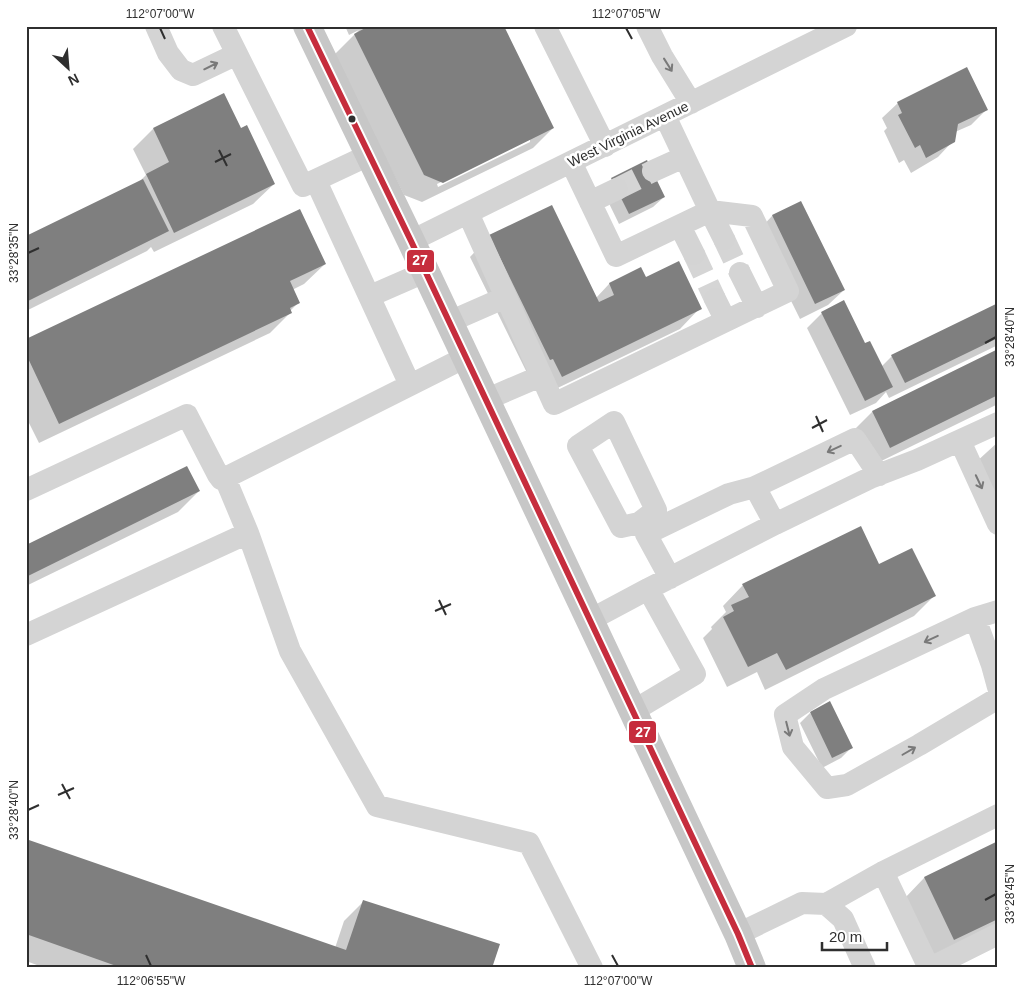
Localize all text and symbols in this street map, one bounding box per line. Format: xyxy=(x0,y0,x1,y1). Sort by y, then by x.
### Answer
text: 112°07'00"W xyxy=(126,7,195,21)
text: 112°07'05"W xyxy=(592,7,661,21)
north arrow xyxy=(42,42,92,92)
one-way arrow xyxy=(663,58,673,72)
one-way arrow xyxy=(203,61,218,71)
text: N xyxy=(66,70,82,89)
street label: West Virginia Avenue xyxy=(565,98,691,170)
unlabelled marker xyxy=(347,114,357,124)
text: 33°28'35"N xyxy=(7,223,21,283)
line badge: 27 xyxy=(406,249,435,273)
text: 27 xyxy=(412,252,428,268)
text: 33°28'40"N xyxy=(1003,307,1017,367)
one-way arrow xyxy=(827,445,842,455)
one-way arrow xyxy=(974,474,984,489)
one-way arrow xyxy=(924,635,939,644)
line badge: 27 xyxy=(628,720,657,744)
one-way arrow xyxy=(784,721,793,737)
text: 27 xyxy=(635,724,651,740)
one-way arrow xyxy=(901,746,915,756)
text: 33°28'40"N xyxy=(7,780,21,840)
text: 33°28'45"N xyxy=(1003,864,1017,924)
scale bar xyxy=(822,919,886,951)
text: 20 m xyxy=(829,928,862,945)
text: 112°06'55"W xyxy=(117,974,186,988)
text: 112°07'00"W xyxy=(584,974,653,988)

